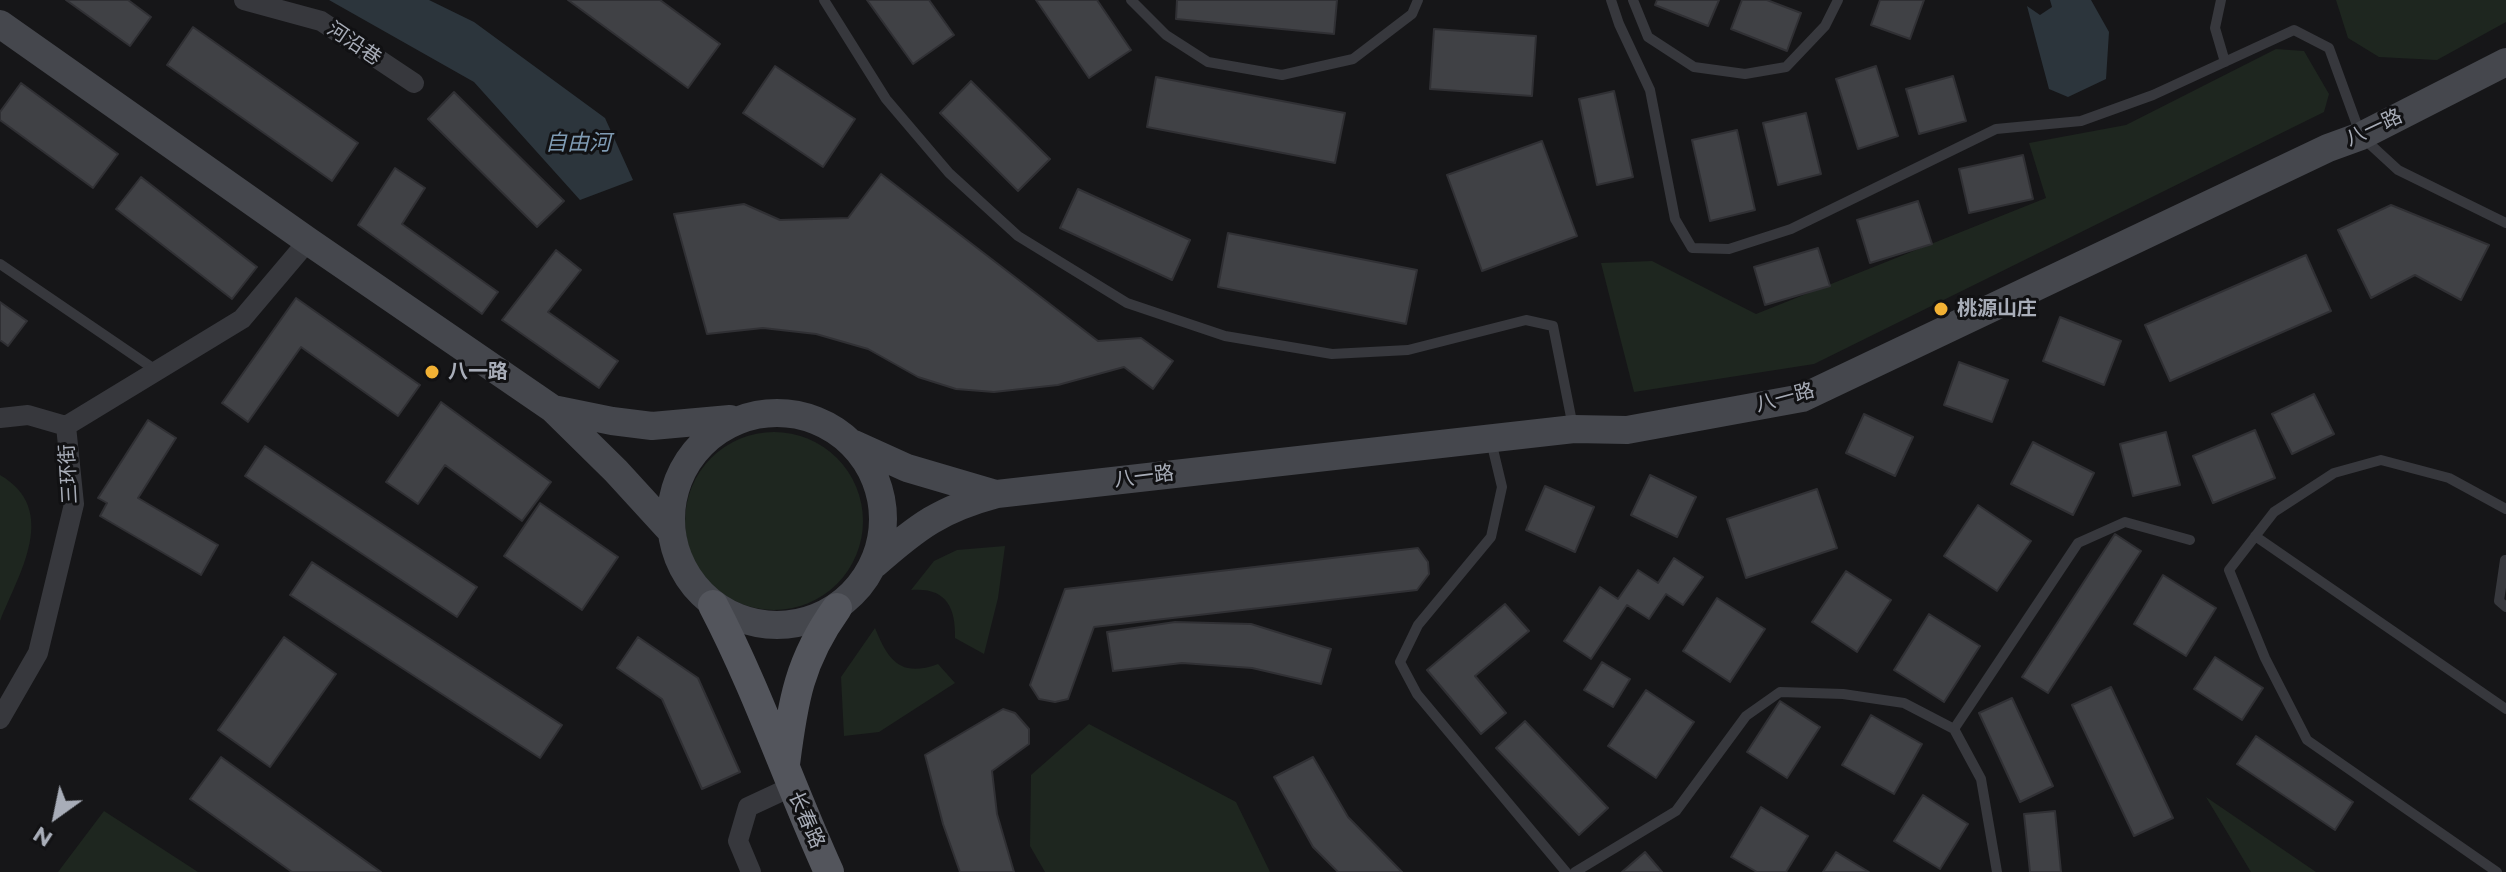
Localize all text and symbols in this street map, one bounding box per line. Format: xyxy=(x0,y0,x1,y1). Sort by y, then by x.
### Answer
street label: 河沿巷 xyxy=(322,17,386,71)
street label: 八一路 xyxy=(2342,104,2406,152)
water label: 自由河 xyxy=(545,131,611,157)
place label: 桃源山庄 xyxy=(1957,297,2037,321)
marker: 桃源山庄 xyxy=(1932,300,1950,318)
place label: 八一路 xyxy=(448,360,508,384)
marker: 八一路 xyxy=(423,363,441,381)
street label: 八一路 xyxy=(1753,379,1817,417)
street label: 三环街 xyxy=(55,443,83,505)
street label: 八一路 xyxy=(1113,461,1175,493)
north arrow xyxy=(16,776,96,856)
street label: 长春路 xyxy=(783,788,829,852)
text: N xyxy=(28,820,57,853)

